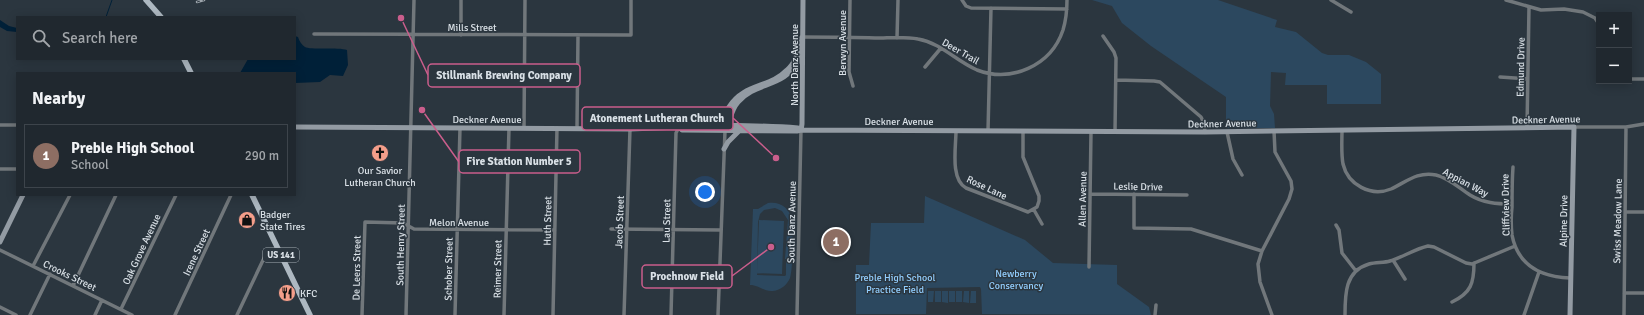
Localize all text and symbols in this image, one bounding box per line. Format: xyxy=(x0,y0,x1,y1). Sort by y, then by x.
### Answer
street label: Berwyn Avenue xyxy=(837,10,849,76)
map controls xyxy=(1596,12,1632,84)
button: + xyxy=(1596,12,1632,48)
search box xyxy=(16,16,296,60)
street label: Mills Street xyxy=(447,22,497,34)
street label: North Danz Avenue xyxy=(789,24,801,106)
icon: search xyxy=(30,27,52,49)
text: Search here xyxy=(62,29,138,47)
street label: Deer Trail xyxy=(940,36,981,67)
street label: Edmund Drive xyxy=(1514,37,1528,97)
button: − xyxy=(1596,48,1632,84)
callout: Stillmank Brewing Company xyxy=(428,64,580,87)
text: Stillmank Brewing Company xyxy=(436,69,572,82)
text: Nearby xyxy=(32,88,85,109)
callout: Atonement Lutheran Church xyxy=(582,107,733,130)
text: Atonement Lutheran Church xyxy=(590,112,724,125)
street label: Deckner Avenue xyxy=(1511,113,1581,127)
street label: Deckner Avenue xyxy=(453,114,521,126)
street label: Deckner Avenue xyxy=(865,116,933,128)
street label: Deckner Avenue xyxy=(1187,117,1257,131)
text: Preble High School xyxy=(71,139,194,157)
church icon: Our Savior Lutheran Church xyxy=(370,143,390,163)
text: 1 xyxy=(42,148,50,164)
text: 290 m xyxy=(245,148,279,164)
callout: Fire Station Number 5 xyxy=(459,150,580,173)
text: Fire Station Number 5 xyxy=(466,155,572,168)
text: School xyxy=(71,157,109,173)
place label: Our Savior Lutheran Church xyxy=(344,165,416,189)
street label: Appian Way xyxy=(1441,166,1491,200)
street label: Allen Avenue xyxy=(1077,171,1089,227)
street label: Rose Lane xyxy=(964,173,1009,202)
street label: Cliffview Drive xyxy=(1499,174,1513,236)
street label: Swiss Meadow Lane xyxy=(1611,178,1625,264)
street label: South Danz Avenue xyxy=(785,181,799,263)
street label: Leslie Drive xyxy=(1113,181,1163,193)
your location xyxy=(695,182,715,202)
street label: Jacob Street xyxy=(613,195,627,249)
street label: Alpine Drive xyxy=(1558,195,1570,247)
street label: Huth Street xyxy=(542,196,554,246)
street label: Lau Street xyxy=(661,198,673,243)
street label: South Henry Street xyxy=(394,204,408,286)
place label: Badger State Tires xyxy=(260,209,306,233)
shop icon: Badger State Tires xyxy=(237,210,257,230)
street label: Oak Grove Avenue xyxy=(120,212,164,287)
street label: Melon Avenue xyxy=(429,217,489,229)
street label: Irene Street xyxy=(181,227,213,278)
pin: 1 xyxy=(823,227,849,257)
street label: De Leers Street xyxy=(350,235,364,301)
street label: Schober Street xyxy=(442,237,456,301)
street label: Reimer Street xyxy=(491,239,505,298)
road number: US 141 xyxy=(263,248,299,262)
street label: Crooks Street xyxy=(41,258,99,294)
callout: Prochnow Field xyxy=(642,265,732,288)
park label: Newberry Conservancy xyxy=(989,268,1044,292)
text: Prochnow Field xyxy=(650,270,724,283)
park label: Preble High School Practice Field xyxy=(855,272,935,296)
restaurant icon: KFC xyxy=(277,283,297,303)
place label: KFC xyxy=(300,288,317,300)

